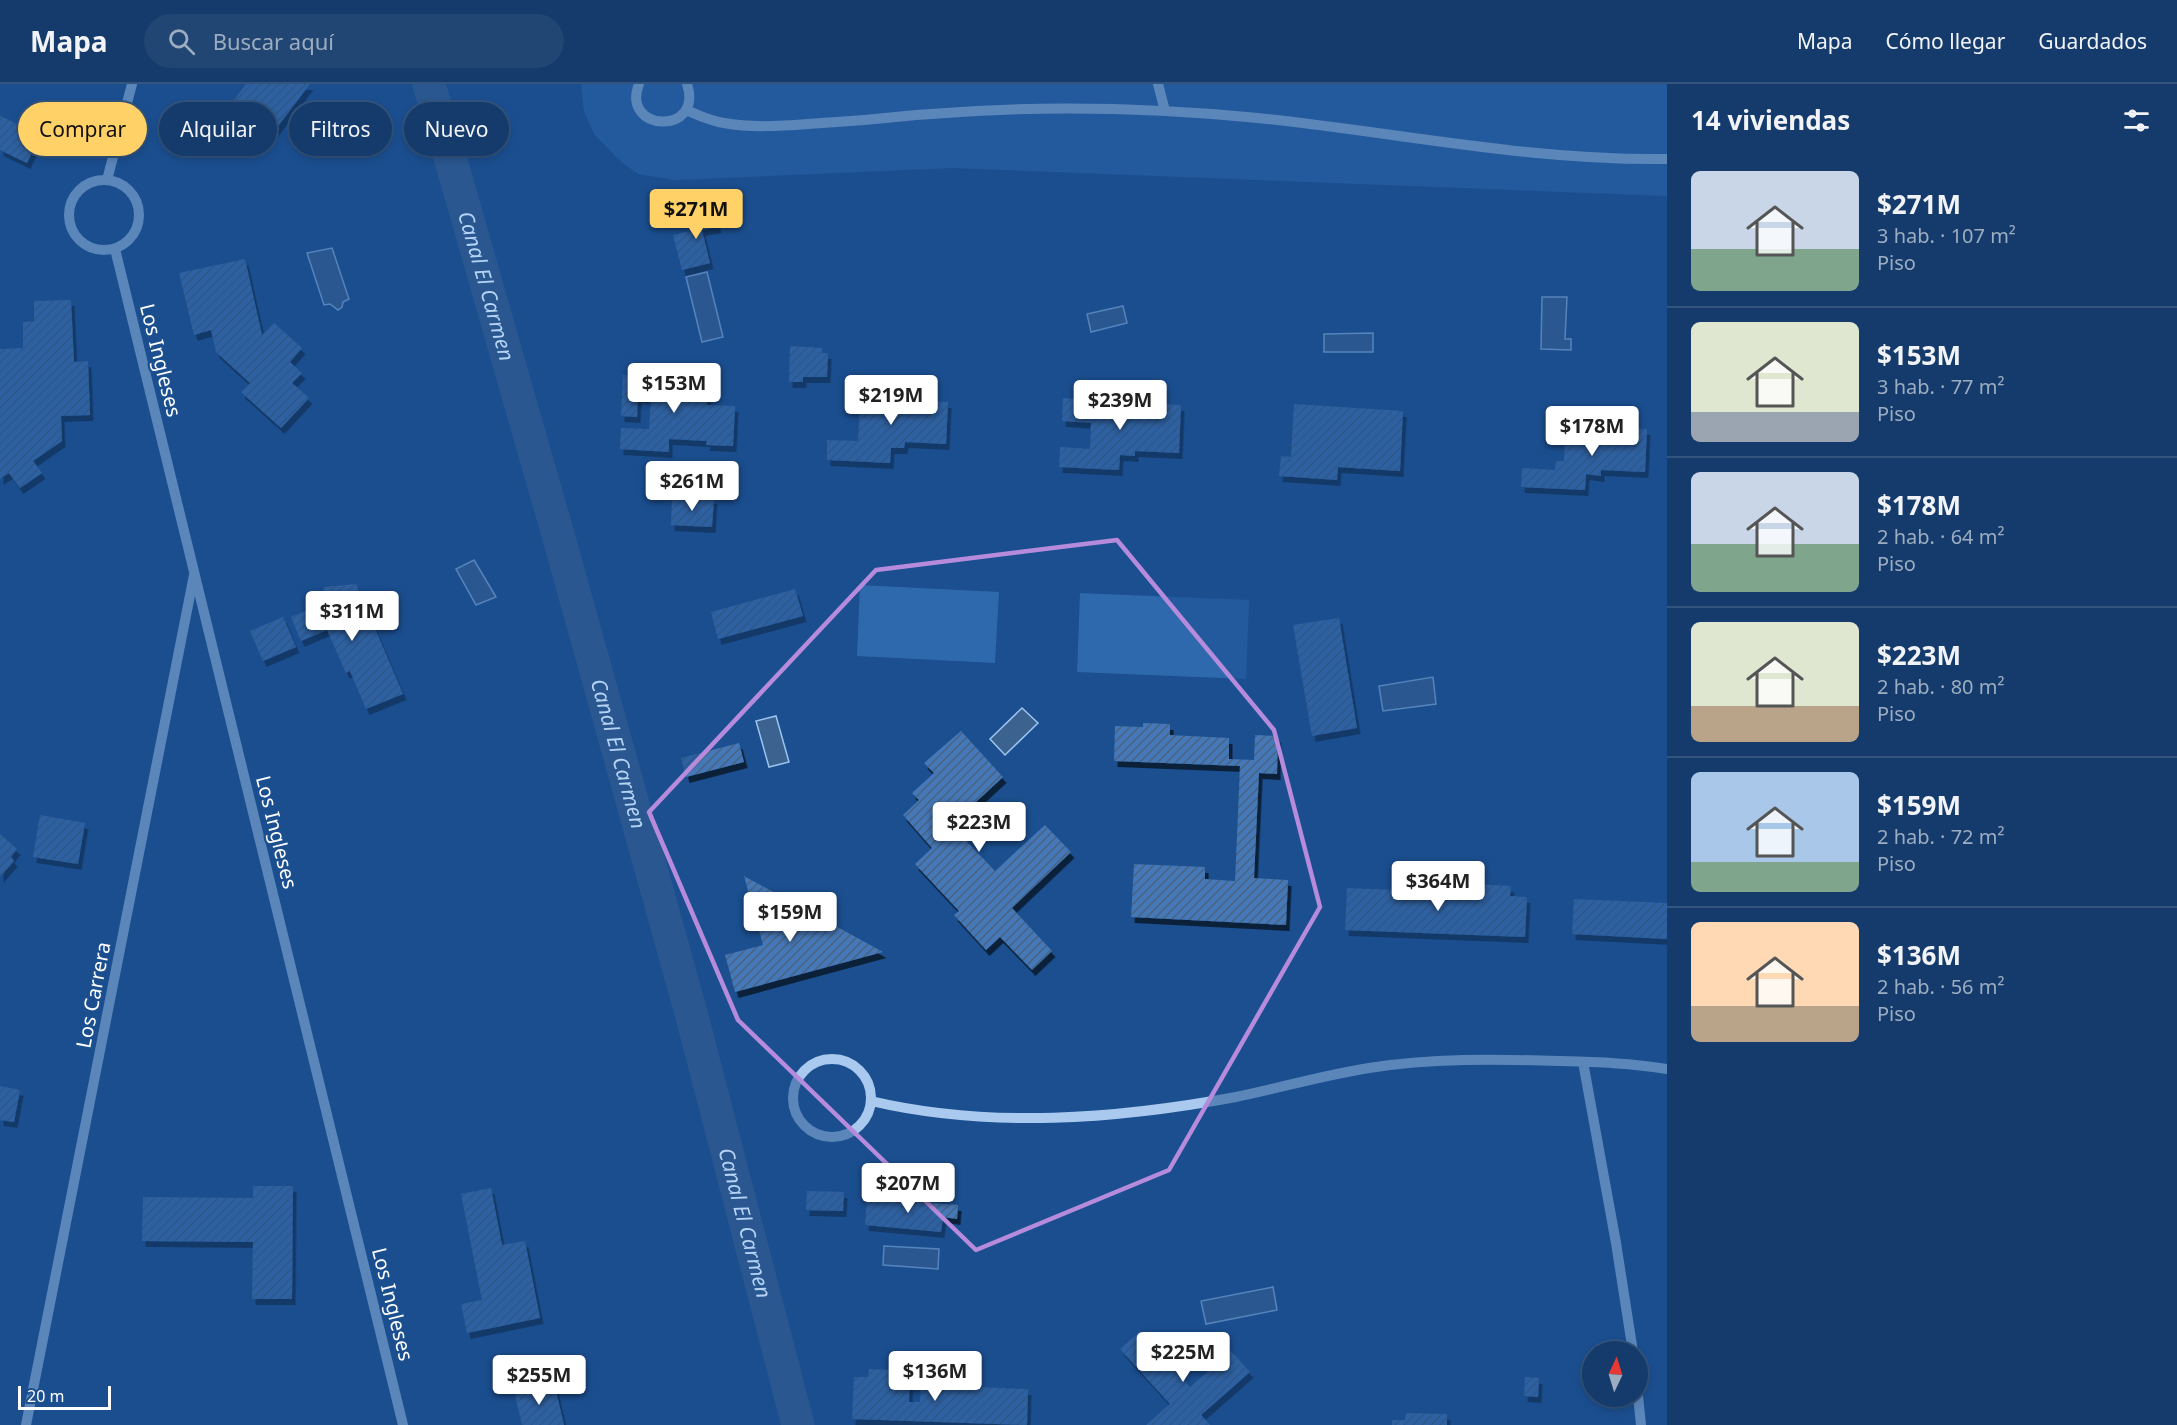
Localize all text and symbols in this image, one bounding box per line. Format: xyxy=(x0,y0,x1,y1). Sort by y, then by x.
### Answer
search box xyxy=(144,14,564,68)
text: Mapa xyxy=(30,22,108,60)
icon: search xyxy=(165,25,198,58)
text: Buscar aquí xyxy=(213,26,334,56)
text: Mapa xyxy=(1797,27,1852,55)
text: Cómo llegar xyxy=(1885,27,2005,55)
text: Guardados xyxy=(2038,27,2147,55)
chip: Comprar xyxy=(18,102,147,156)
chip: Alquilar xyxy=(159,102,277,156)
chip: Filtros xyxy=(289,102,392,156)
chip: Nuevo xyxy=(404,102,509,156)
text: 14 viviendas xyxy=(1691,102,1850,138)
icon: filters xyxy=(2120,104,2153,137)
text: $271M xyxy=(1877,186,1961,222)
pin: $271M xyxy=(654,189,738,240)
text: $271M xyxy=(664,195,728,222)
icon: home xyxy=(1739,195,1811,267)
water label: Canal El Carmen xyxy=(452,208,522,364)
text: 3 hab. · 107 m² xyxy=(1877,222,2016,249)
text: Piso xyxy=(1877,249,1916,276)
street label: Los Ingleses xyxy=(134,301,188,419)
text: $153M xyxy=(1877,337,1961,373)
icon: home xyxy=(1739,346,1811,418)
pin: $153M xyxy=(632,363,716,414)
text: $153M xyxy=(642,369,706,396)
text: 3 hab. · 77 m² xyxy=(1877,373,2004,400)
pin: $219M xyxy=(849,375,933,426)
pin: $239M xyxy=(1078,380,1162,431)
text: $219M xyxy=(859,381,923,408)
text: $239M xyxy=(1088,386,1152,413)
text: Piso xyxy=(1877,400,1916,427)
pin: $178M xyxy=(1550,406,1634,457)
text: $178M xyxy=(1560,412,1624,439)
pin: $261M xyxy=(650,461,734,512)
text: $261M xyxy=(660,467,724,494)
text: $178M xyxy=(1877,487,1961,523)
icon: home xyxy=(1739,496,1811,568)
text: 2 hab. · 64 m² xyxy=(1877,523,2004,550)
text: Piso xyxy=(1877,550,1916,577)
pin: $311M xyxy=(310,591,394,642)
text: $311M xyxy=(320,597,384,624)
text: $223M xyxy=(1877,637,1961,673)
icon: home xyxy=(1739,646,1811,718)
text: 2 hab. · 80 m² xyxy=(1877,673,2004,700)
water label: Canal El Carmen xyxy=(585,675,653,832)
text: Piso xyxy=(1877,700,1916,727)
street label: Los Ingleses xyxy=(250,773,304,891)
text: $159M xyxy=(1877,787,1961,823)
icon: home xyxy=(1739,796,1811,868)
pin: $223M xyxy=(937,802,1021,853)
text: $223M xyxy=(947,808,1011,835)
text: 2 hab. · 72 m² xyxy=(1877,823,2004,850)
text: Piso xyxy=(1877,850,1916,877)
pin: $364M xyxy=(1396,861,1480,912)
text: $364M xyxy=(1406,867,1470,894)
pin: $159M xyxy=(748,892,832,943)
text: $159M xyxy=(758,898,822,925)
text: $136M xyxy=(1877,937,1961,973)
street label: Los Carrera xyxy=(69,940,117,1050)
icon: home xyxy=(1739,946,1811,1018)
text: 2 hab. · 56 m² xyxy=(1877,973,2004,1000)
text: Piso xyxy=(1877,1000,1916,1027)
water label: Canal El Carmen xyxy=(713,1144,778,1301)
pin: $207M xyxy=(866,1163,950,1214)
text: $207M xyxy=(876,1169,940,1196)
street label: Los Ingleses xyxy=(366,1245,420,1363)
pin: $225M xyxy=(1141,1332,1225,1383)
text: $225M xyxy=(1151,1338,1215,1365)
north arrow xyxy=(1582,1341,1648,1407)
map controls xyxy=(1582,1341,1648,1407)
pin: $136M xyxy=(893,1351,977,1402)
pin: $255M xyxy=(497,1355,581,1406)
text: $136M xyxy=(903,1357,967,1384)
text: $255M xyxy=(507,1361,571,1388)
scale bar xyxy=(18,1383,111,1410)
text: 20 m xyxy=(27,1385,64,1407)

